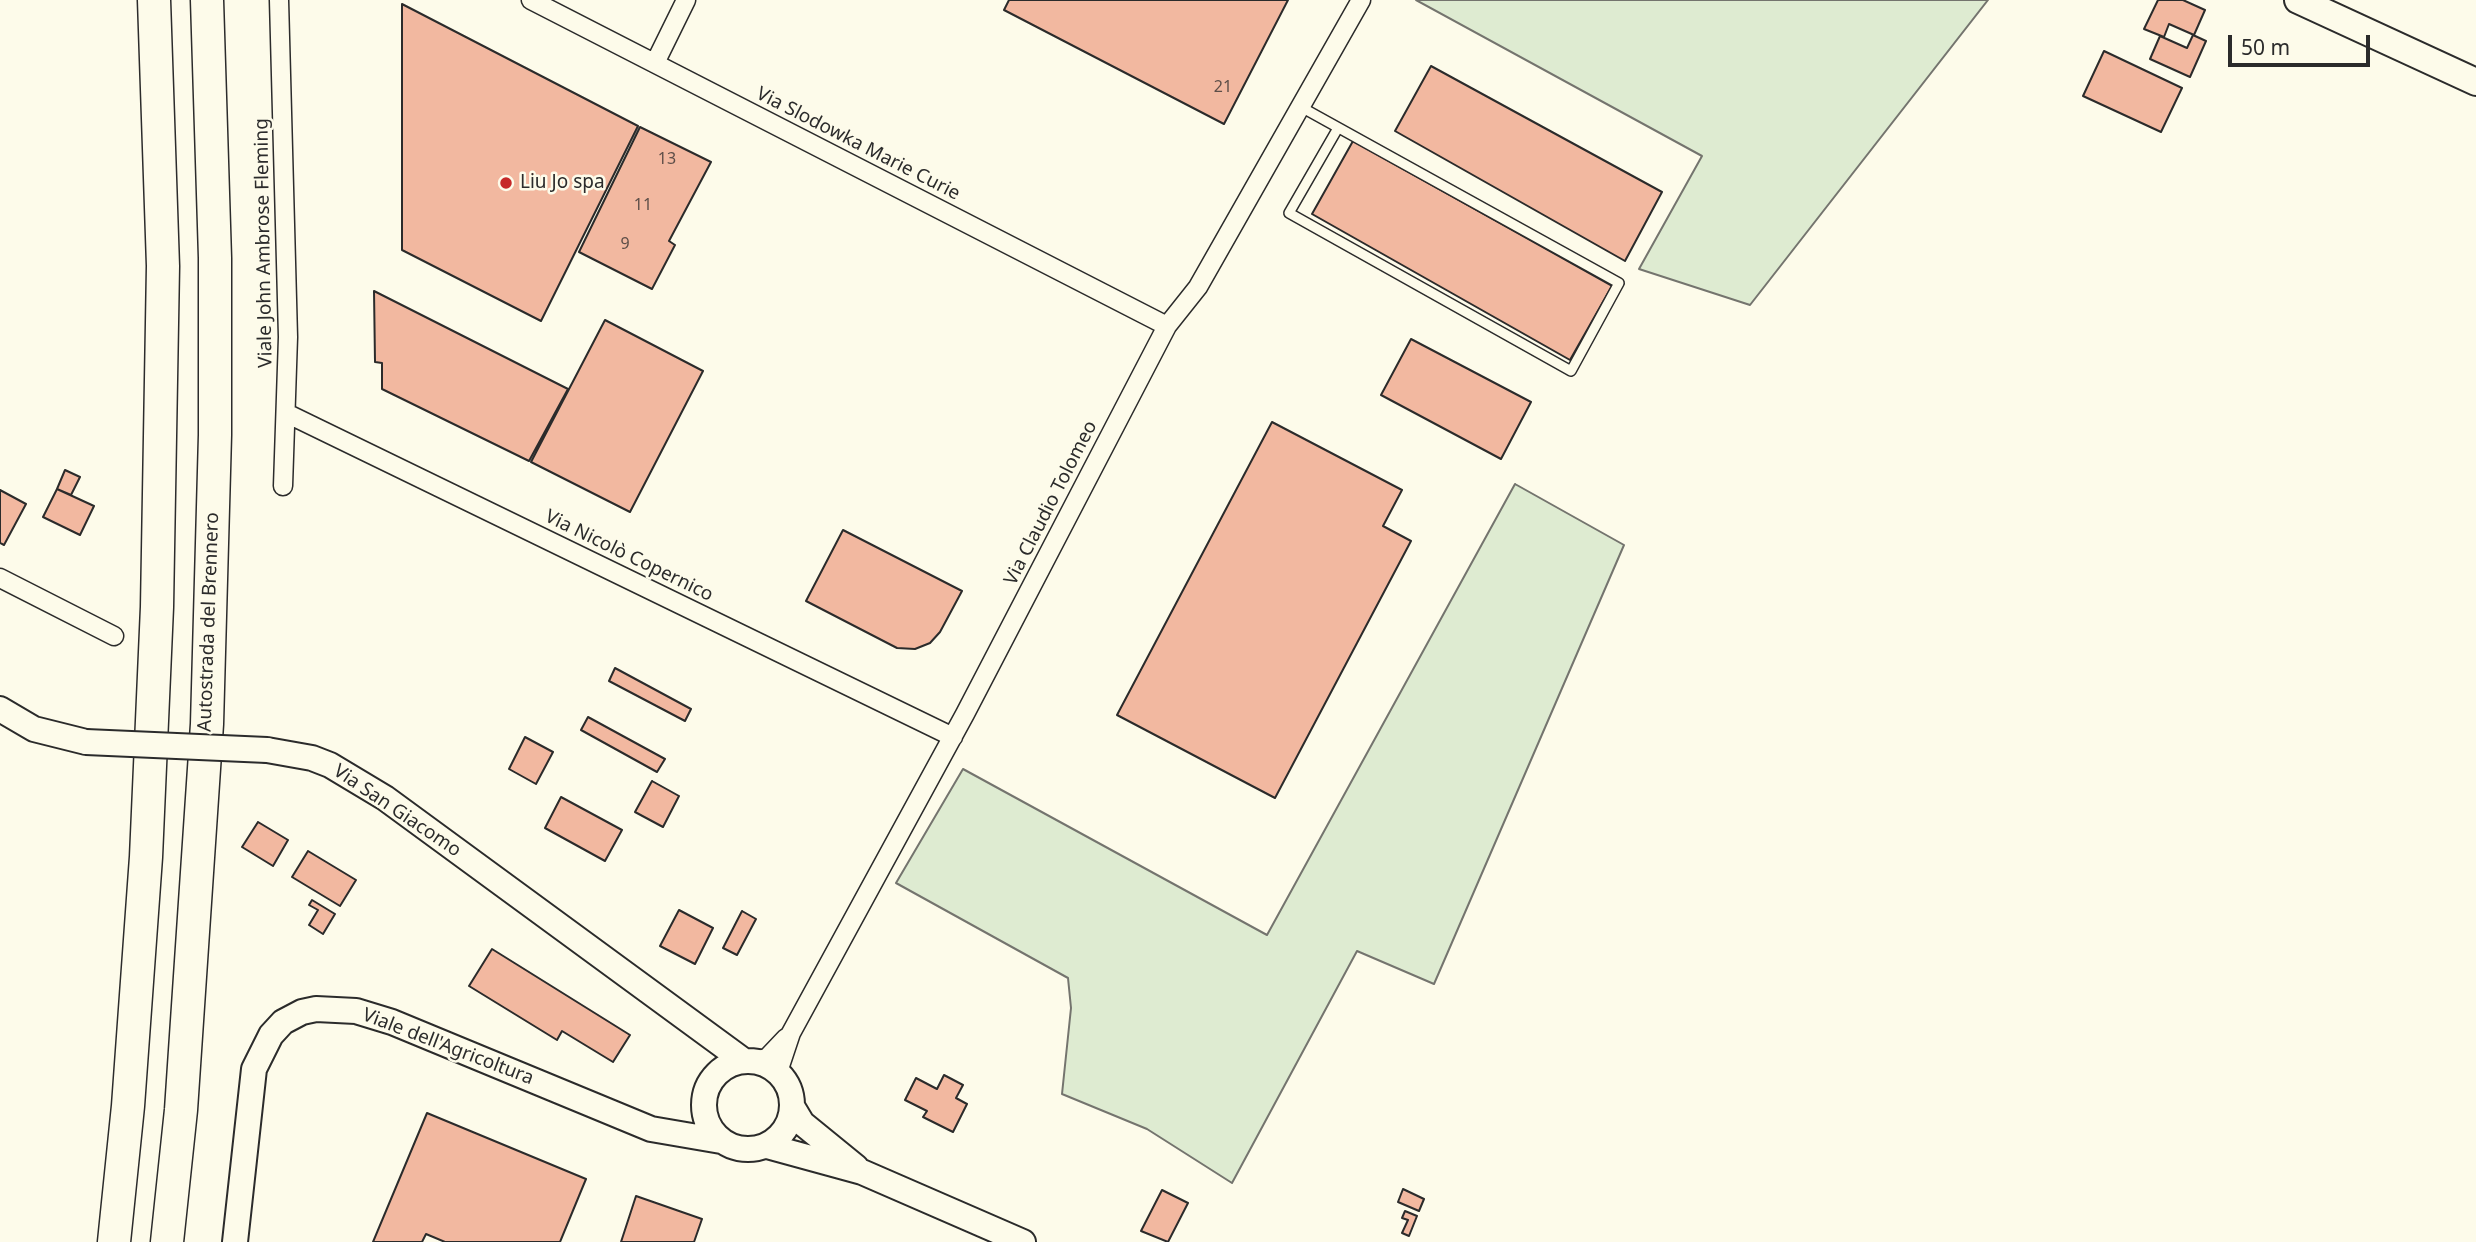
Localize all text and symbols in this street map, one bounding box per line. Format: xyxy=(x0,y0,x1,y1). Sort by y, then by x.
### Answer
scale bar xyxy=(2231,21,2373,65)
text: 50 m xyxy=(2241,33,2290,61)
house number: 21 xyxy=(1214,77,1232,97)
street label: Via Slodowka Marie Curie xyxy=(752,83,964,205)
street label: Viale John Ambrose Fleming xyxy=(250,118,278,368)
house number: 13 xyxy=(658,149,676,169)
place label: Liu Jo spa xyxy=(520,172,605,194)
marker: Liu Jo spa xyxy=(498,175,514,191)
house number: 11 xyxy=(634,195,652,215)
house number: 9 xyxy=(620,234,630,254)
street label: Via Claudio Tolomeo xyxy=(1000,417,1102,589)
street label: Via Nicolò Copernico xyxy=(541,505,717,607)
street label: Autostrada del Brennero xyxy=(194,512,224,732)
street label: Via San Giacomo xyxy=(329,760,465,862)
street label: Viale dell'Agricoltura xyxy=(359,1004,537,1090)

